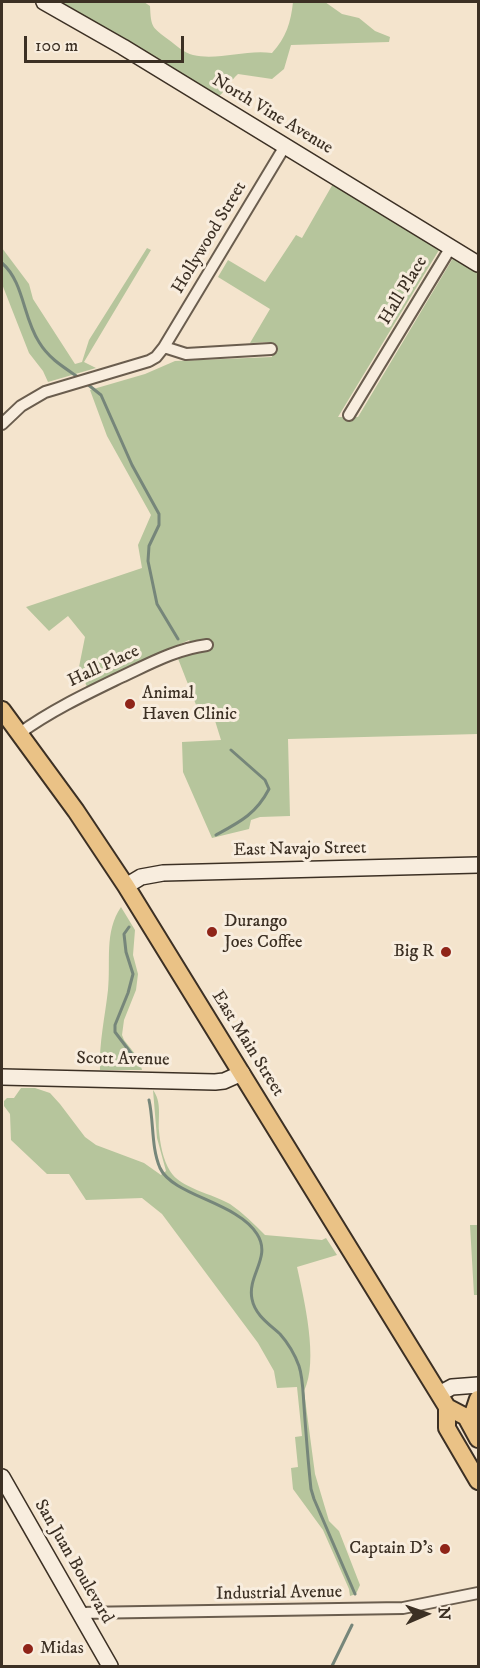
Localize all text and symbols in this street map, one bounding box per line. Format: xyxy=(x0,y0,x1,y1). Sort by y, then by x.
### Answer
scale bar xyxy=(27,24,188,62)
text: 100 m xyxy=(35,35,78,57)
street label: North Vine Avenue xyxy=(208,70,336,160)
street label: Hollywood Street xyxy=(168,178,252,298)
street label: Hall Place xyxy=(375,253,433,329)
street label: Hall Place xyxy=(65,641,143,693)
place label: Animal Haven Clinic xyxy=(142,683,237,726)
marker: Animal Haven Clinic xyxy=(123,697,137,711)
street label: East Navajo Street xyxy=(233,838,367,862)
place label: Durango Joes Coffee xyxy=(224,911,303,954)
marker: Durango Joes Coffee xyxy=(205,925,219,939)
place label: Big R xyxy=(393,941,434,963)
marker: Big R xyxy=(439,945,453,959)
street label: East Main Street xyxy=(206,987,288,1101)
street label: Scott Avenue xyxy=(76,1048,170,1072)
street label: San Juan Boulevard xyxy=(29,1496,117,1628)
place label: Captain D's xyxy=(349,1538,433,1560)
marker: Captain D's xyxy=(438,1542,452,1556)
street label: Industrial Avenue xyxy=(216,1582,342,1606)
north arrow xyxy=(396,1584,456,1644)
text: N xyxy=(434,1606,454,1620)
place label: Midas xyxy=(40,1638,84,1660)
marker: Midas xyxy=(21,1642,35,1656)

